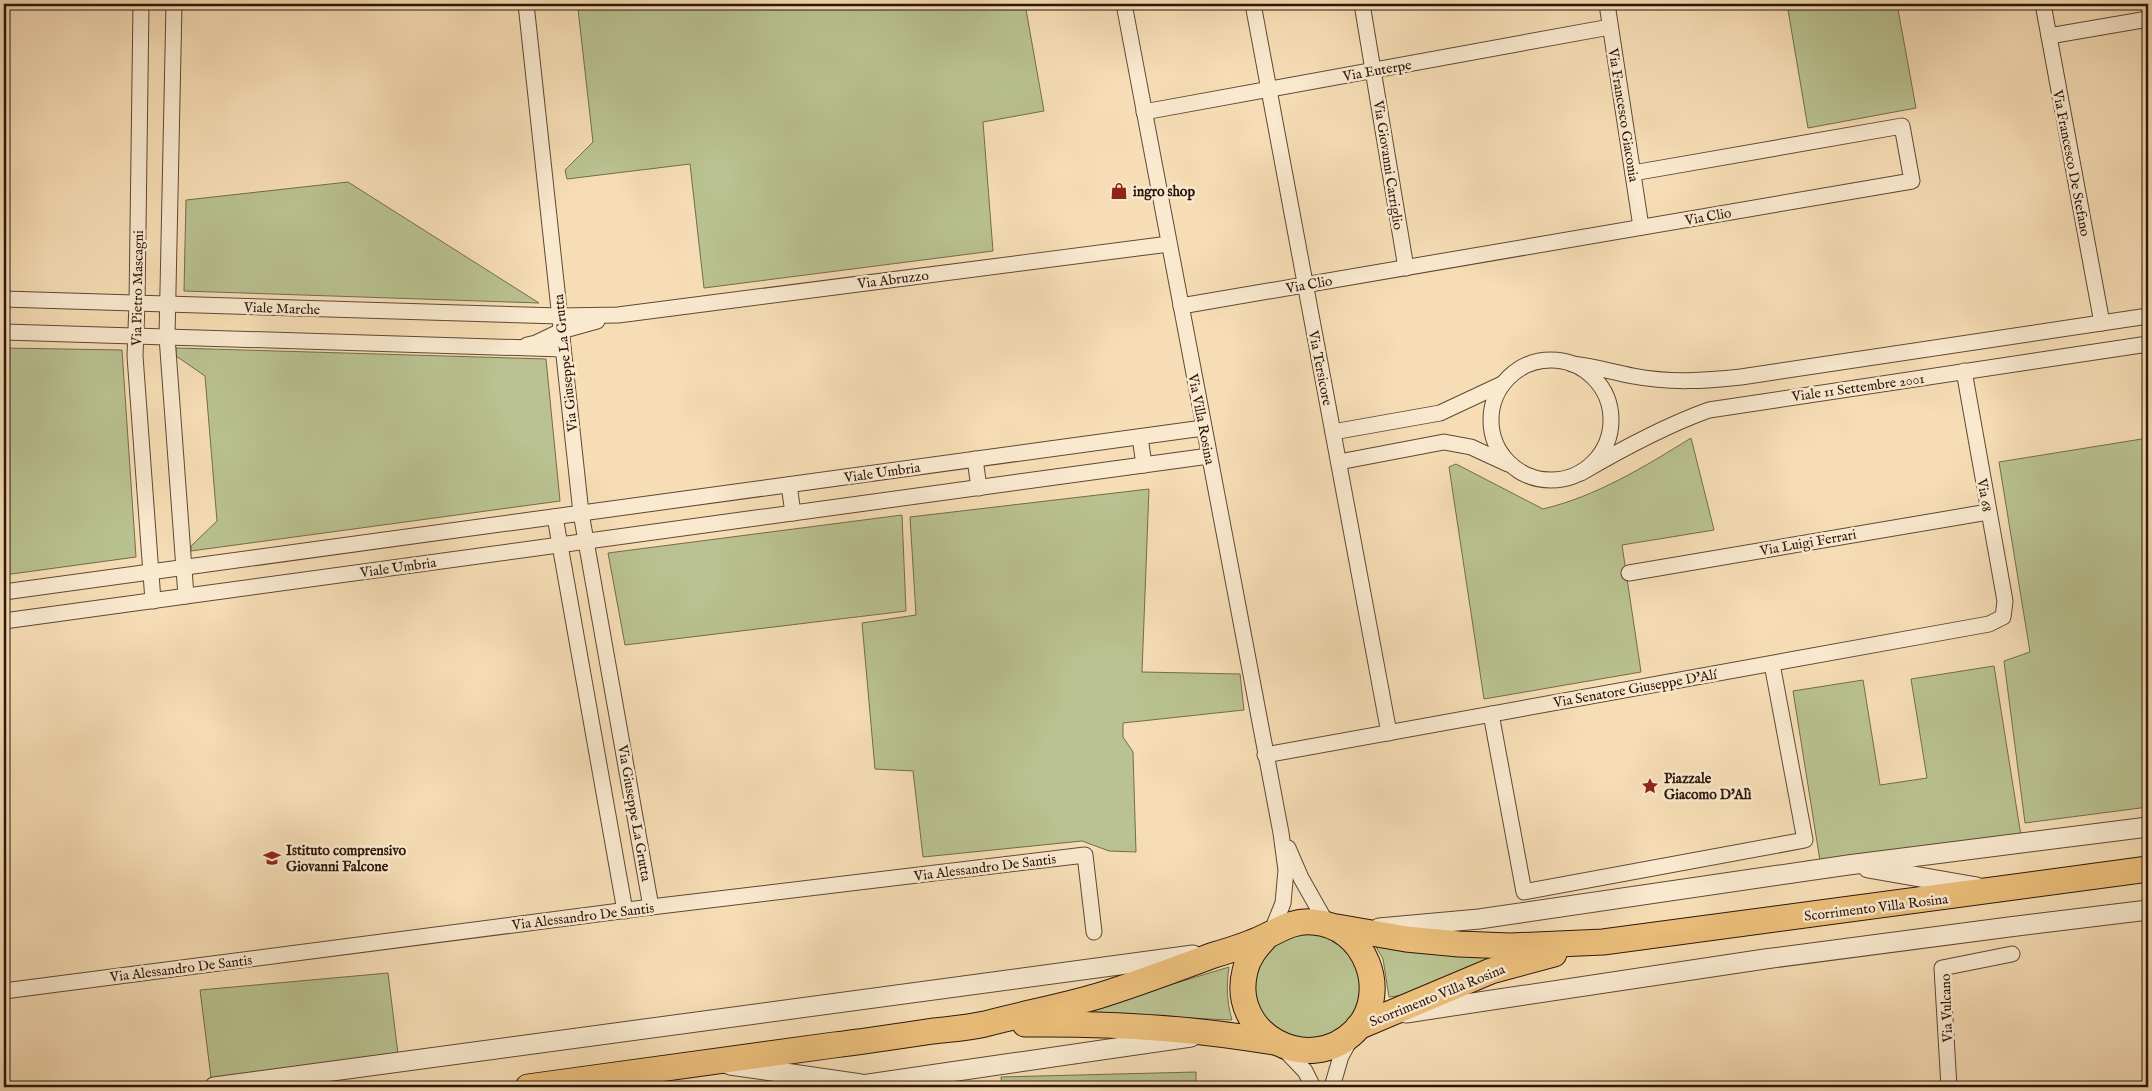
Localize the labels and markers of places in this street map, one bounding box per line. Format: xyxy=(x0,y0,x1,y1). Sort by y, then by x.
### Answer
shop icon: ingro shop xyxy=(1109,181,1129,201)
place label: ingro shop xyxy=(1133,183,1195,201)
place label: Piazzale Giacomo D'Alì xyxy=(1664,770,1752,804)
place icon: Piazzale Giacomo D'Alì xyxy=(1640,776,1660,796)
place label: Istituto comprensivo Giovanni Falcone xyxy=(286,842,406,876)
school or university icon: Istituto comprensivo Giovanni Falcone xyxy=(262,848,282,868)

